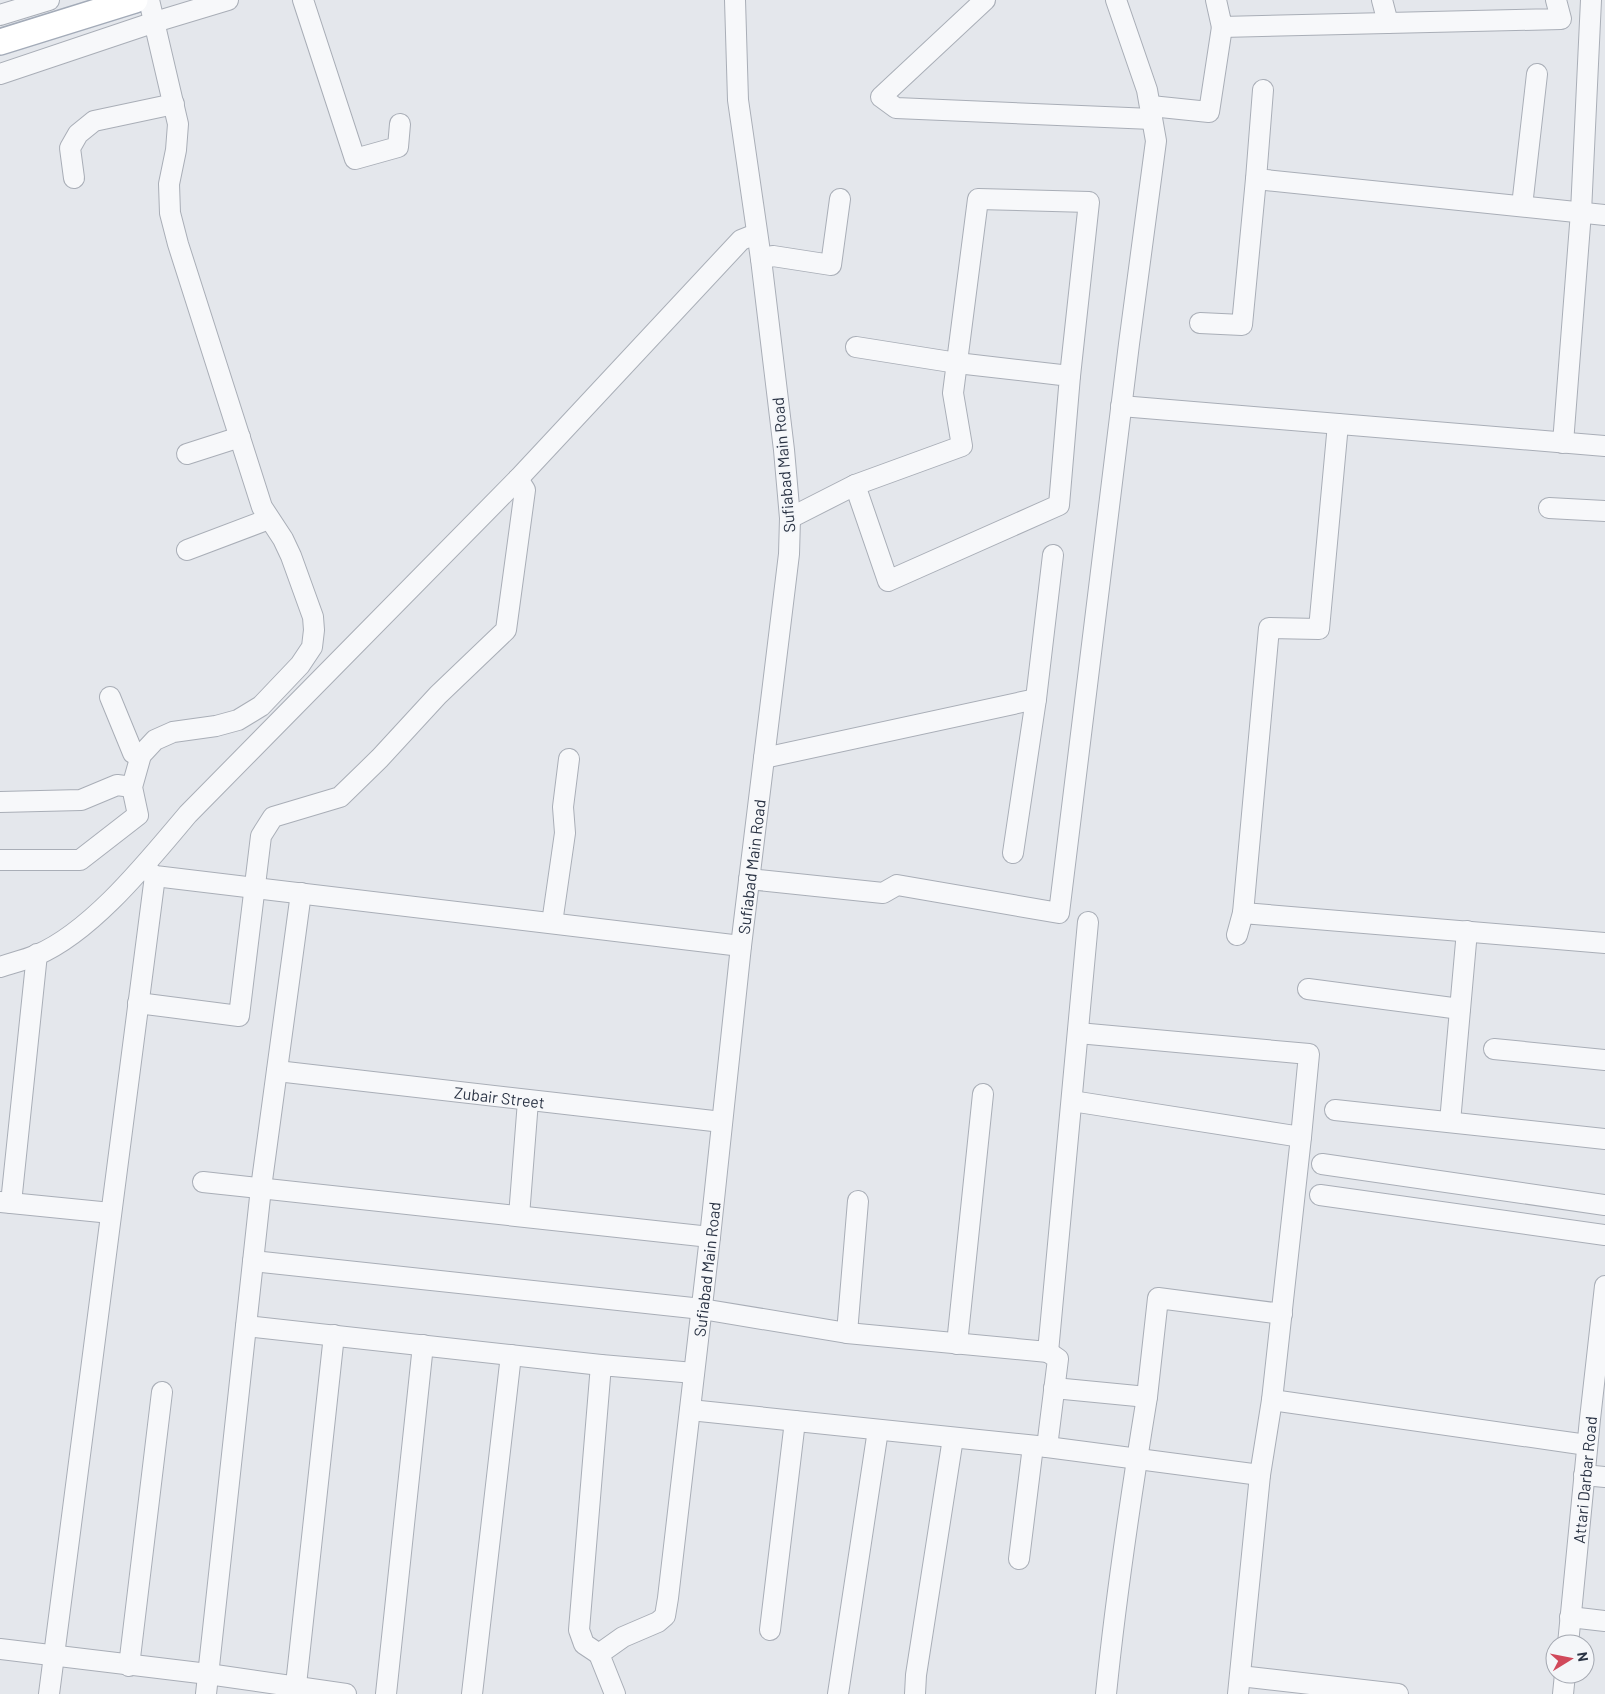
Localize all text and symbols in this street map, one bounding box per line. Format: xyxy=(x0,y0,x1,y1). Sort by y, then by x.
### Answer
street label: Sufiabad Main Road xyxy=(768,397,798,533)
street label: Sufiabad Main Road xyxy=(733,798,768,935)
street label: Zubair Street xyxy=(453,1082,546,1111)
street label: Sufiabad Main Road xyxy=(689,1201,723,1338)
street label: Attari Darbar Road xyxy=(1568,1415,1600,1544)
north arrow xyxy=(1545,1634,1595,1684)
text: N xyxy=(1574,1651,1592,1663)

